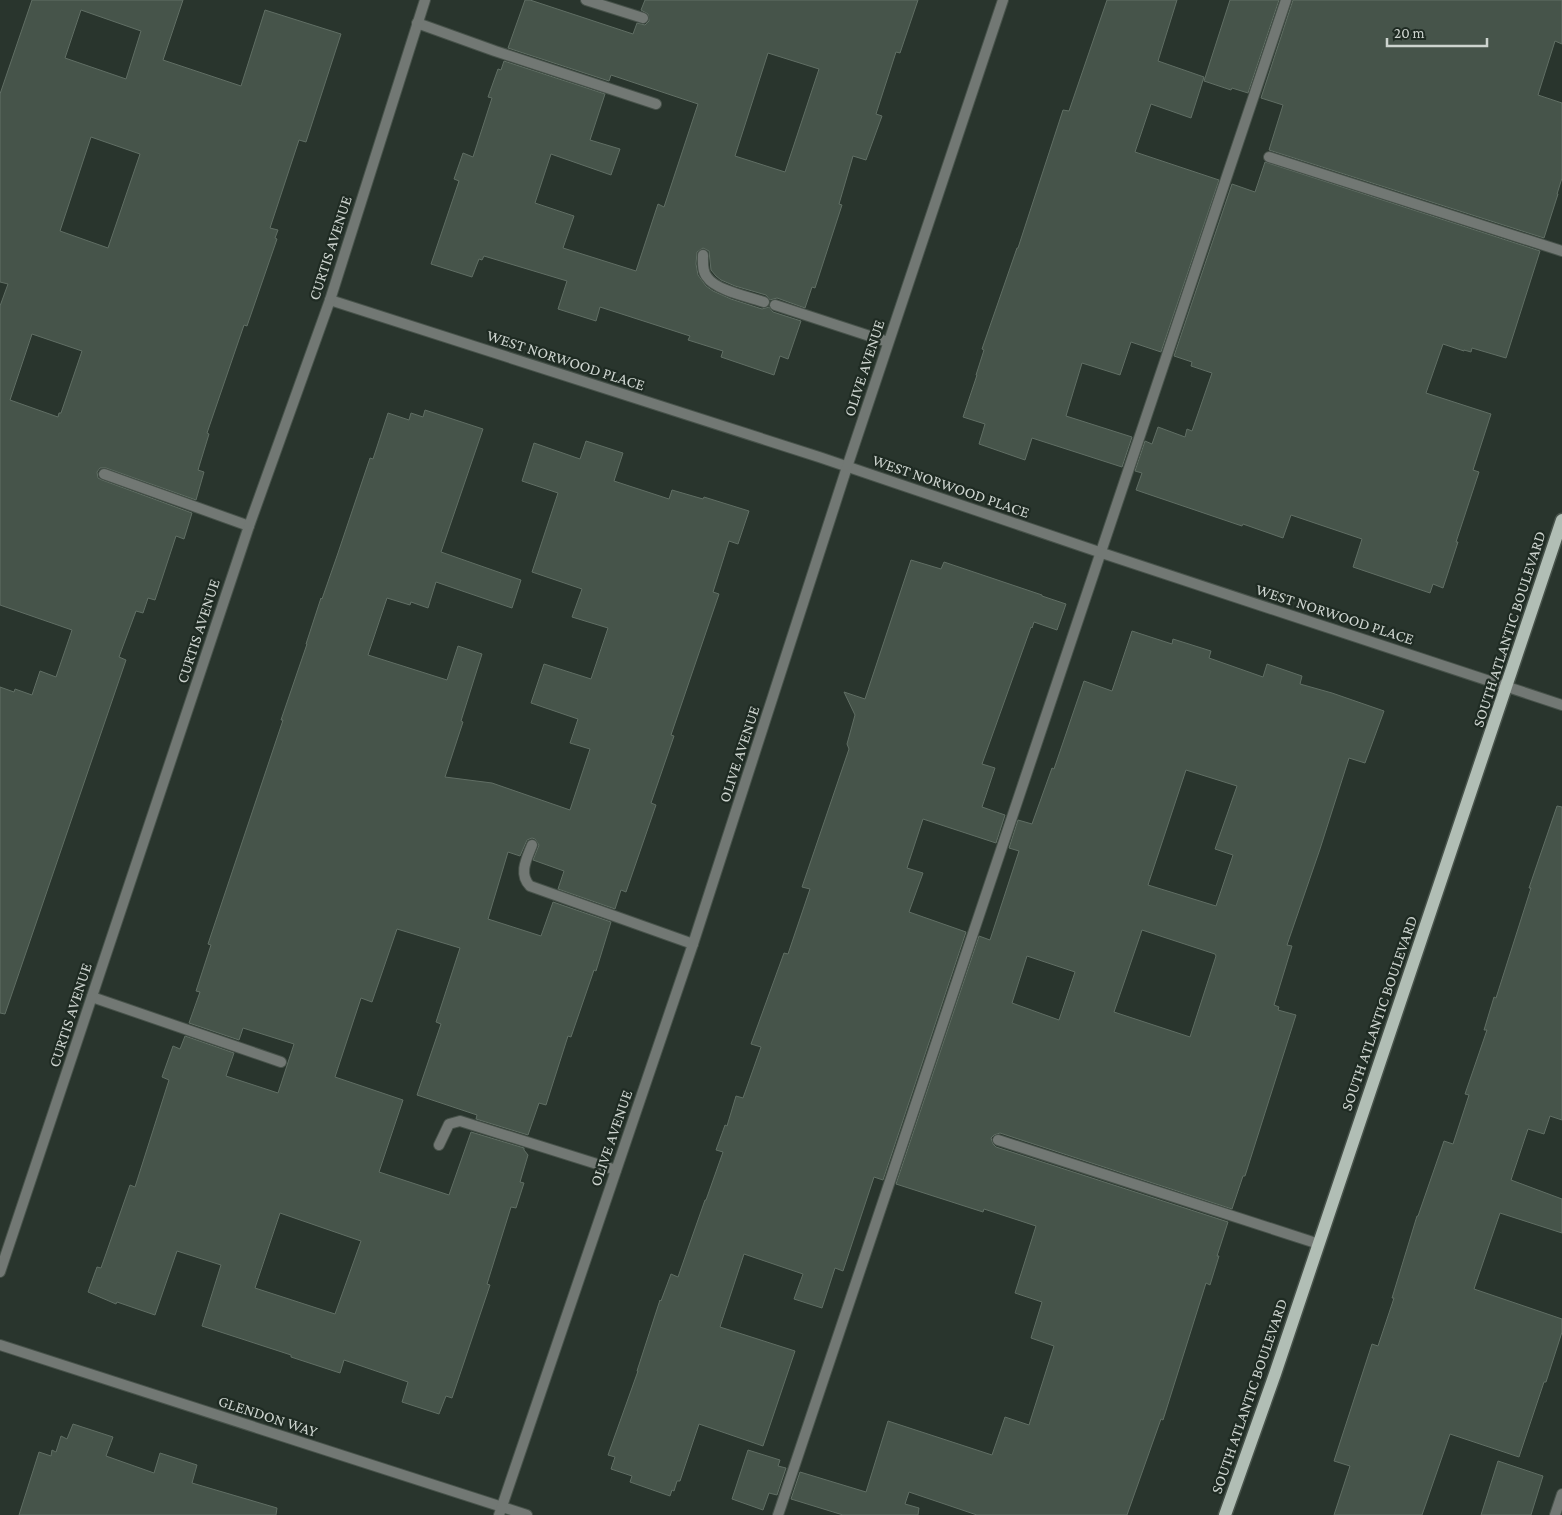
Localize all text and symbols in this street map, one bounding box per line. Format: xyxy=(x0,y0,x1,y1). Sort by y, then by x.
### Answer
scale bar xyxy=(1387,15,1487,47)
text: 20 m xyxy=(1394,25,1425,41)
street label: CURTIS AVENUE xyxy=(305,193,355,302)
street label: OLIVE AVENUE xyxy=(840,317,888,418)
street label: WEST NORWOOD PLACE xyxy=(485,326,647,394)
street label: WEST NORWOOD PLACE xyxy=(870,451,1032,521)
street label: SOUTH ATLANTIC BOULEVARD xyxy=(1469,529,1549,729)
street label: CURTIS AVENUE xyxy=(173,576,223,685)
street label: WEST NORWOOD PLACE xyxy=(1254,580,1416,648)
street label: OLIVE AVENUE xyxy=(715,703,763,804)
street label: SOUTH ATLANTIC BOULEVARD xyxy=(1338,913,1420,1113)
street label: CURTIS AVENUE xyxy=(45,960,95,1069)
street label: OLIVE AVENUE xyxy=(587,1087,636,1188)
street label: SOUTH ATLANTIC BOULEVARD xyxy=(1208,1296,1290,1496)
street label: GLENDON WAY xyxy=(216,1392,320,1440)

